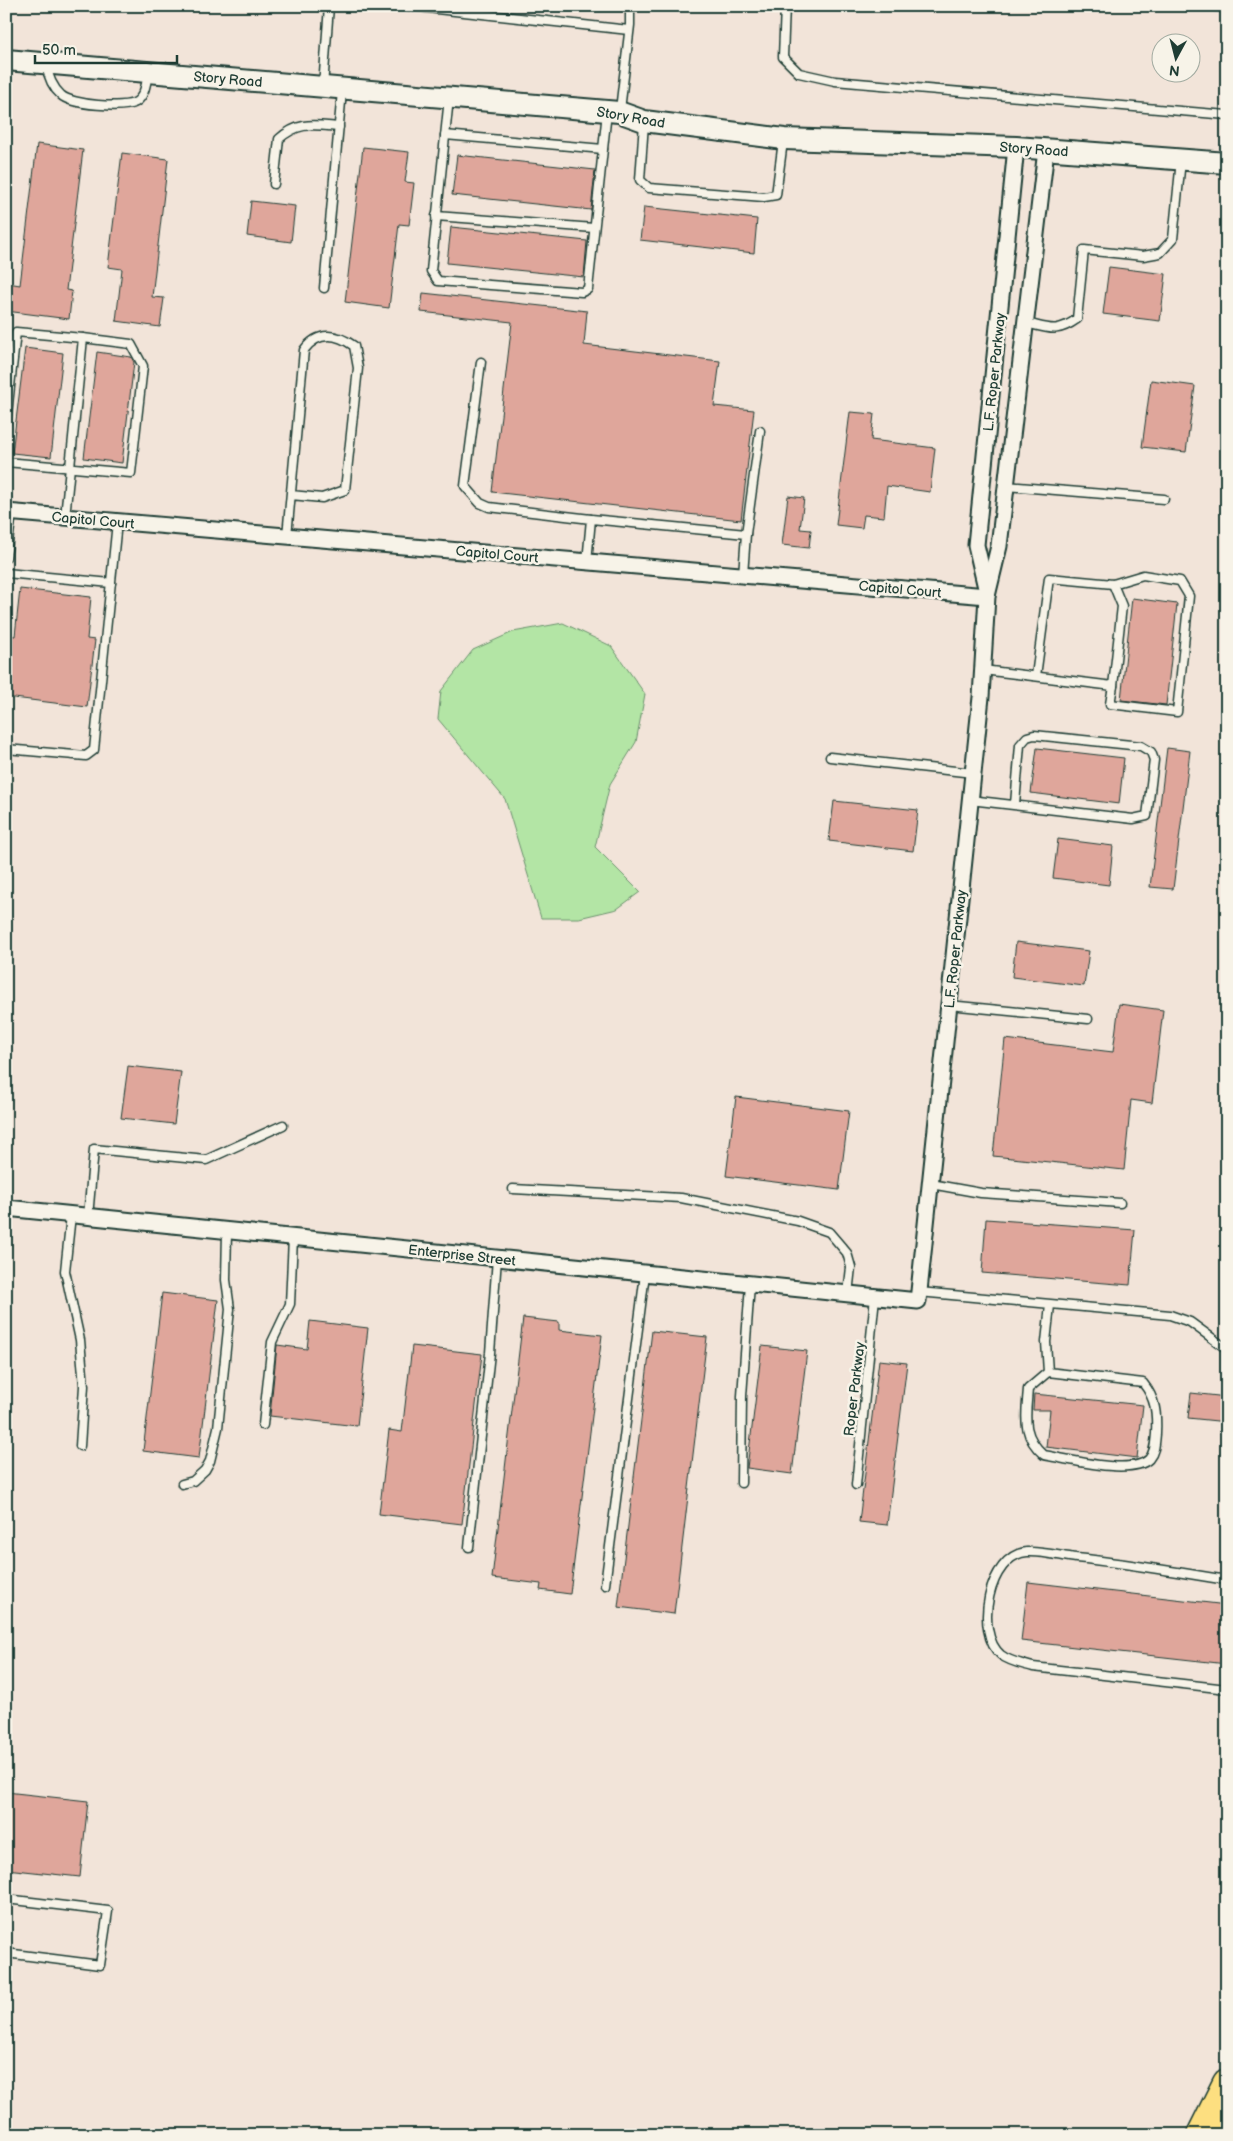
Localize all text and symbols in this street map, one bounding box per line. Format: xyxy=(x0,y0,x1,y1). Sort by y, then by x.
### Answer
scale bar xyxy=(35,32,178,64)
north arrow xyxy=(1150,32,1200,82)
text: 50 m xyxy=(42,41,76,60)
text: N xyxy=(1168,61,1181,79)
street label: Story Road xyxy=(193,68,263,91)
street label: Story Road xyxy=(595,103,666,132)
street label: Story Road xyxy=(999,139,1069,160)
street label: L.F. Roper Parkway xyxy=(980,311,1009,432)
street label: Capitol Court xyxy=(51,508,136,533)
street label: Capitol Court xyxy=(455,542,540,567)
street label: Capitol Court xyxy=(858,577,943,602)
street label: L.F. Roper Parkway xyxy=(941,888,970,1009)
street label: Enterprise Street xyxy=(407,1241,517,1270)
street label: Roper Parkway xyxy=(840,1340,869,1437)

